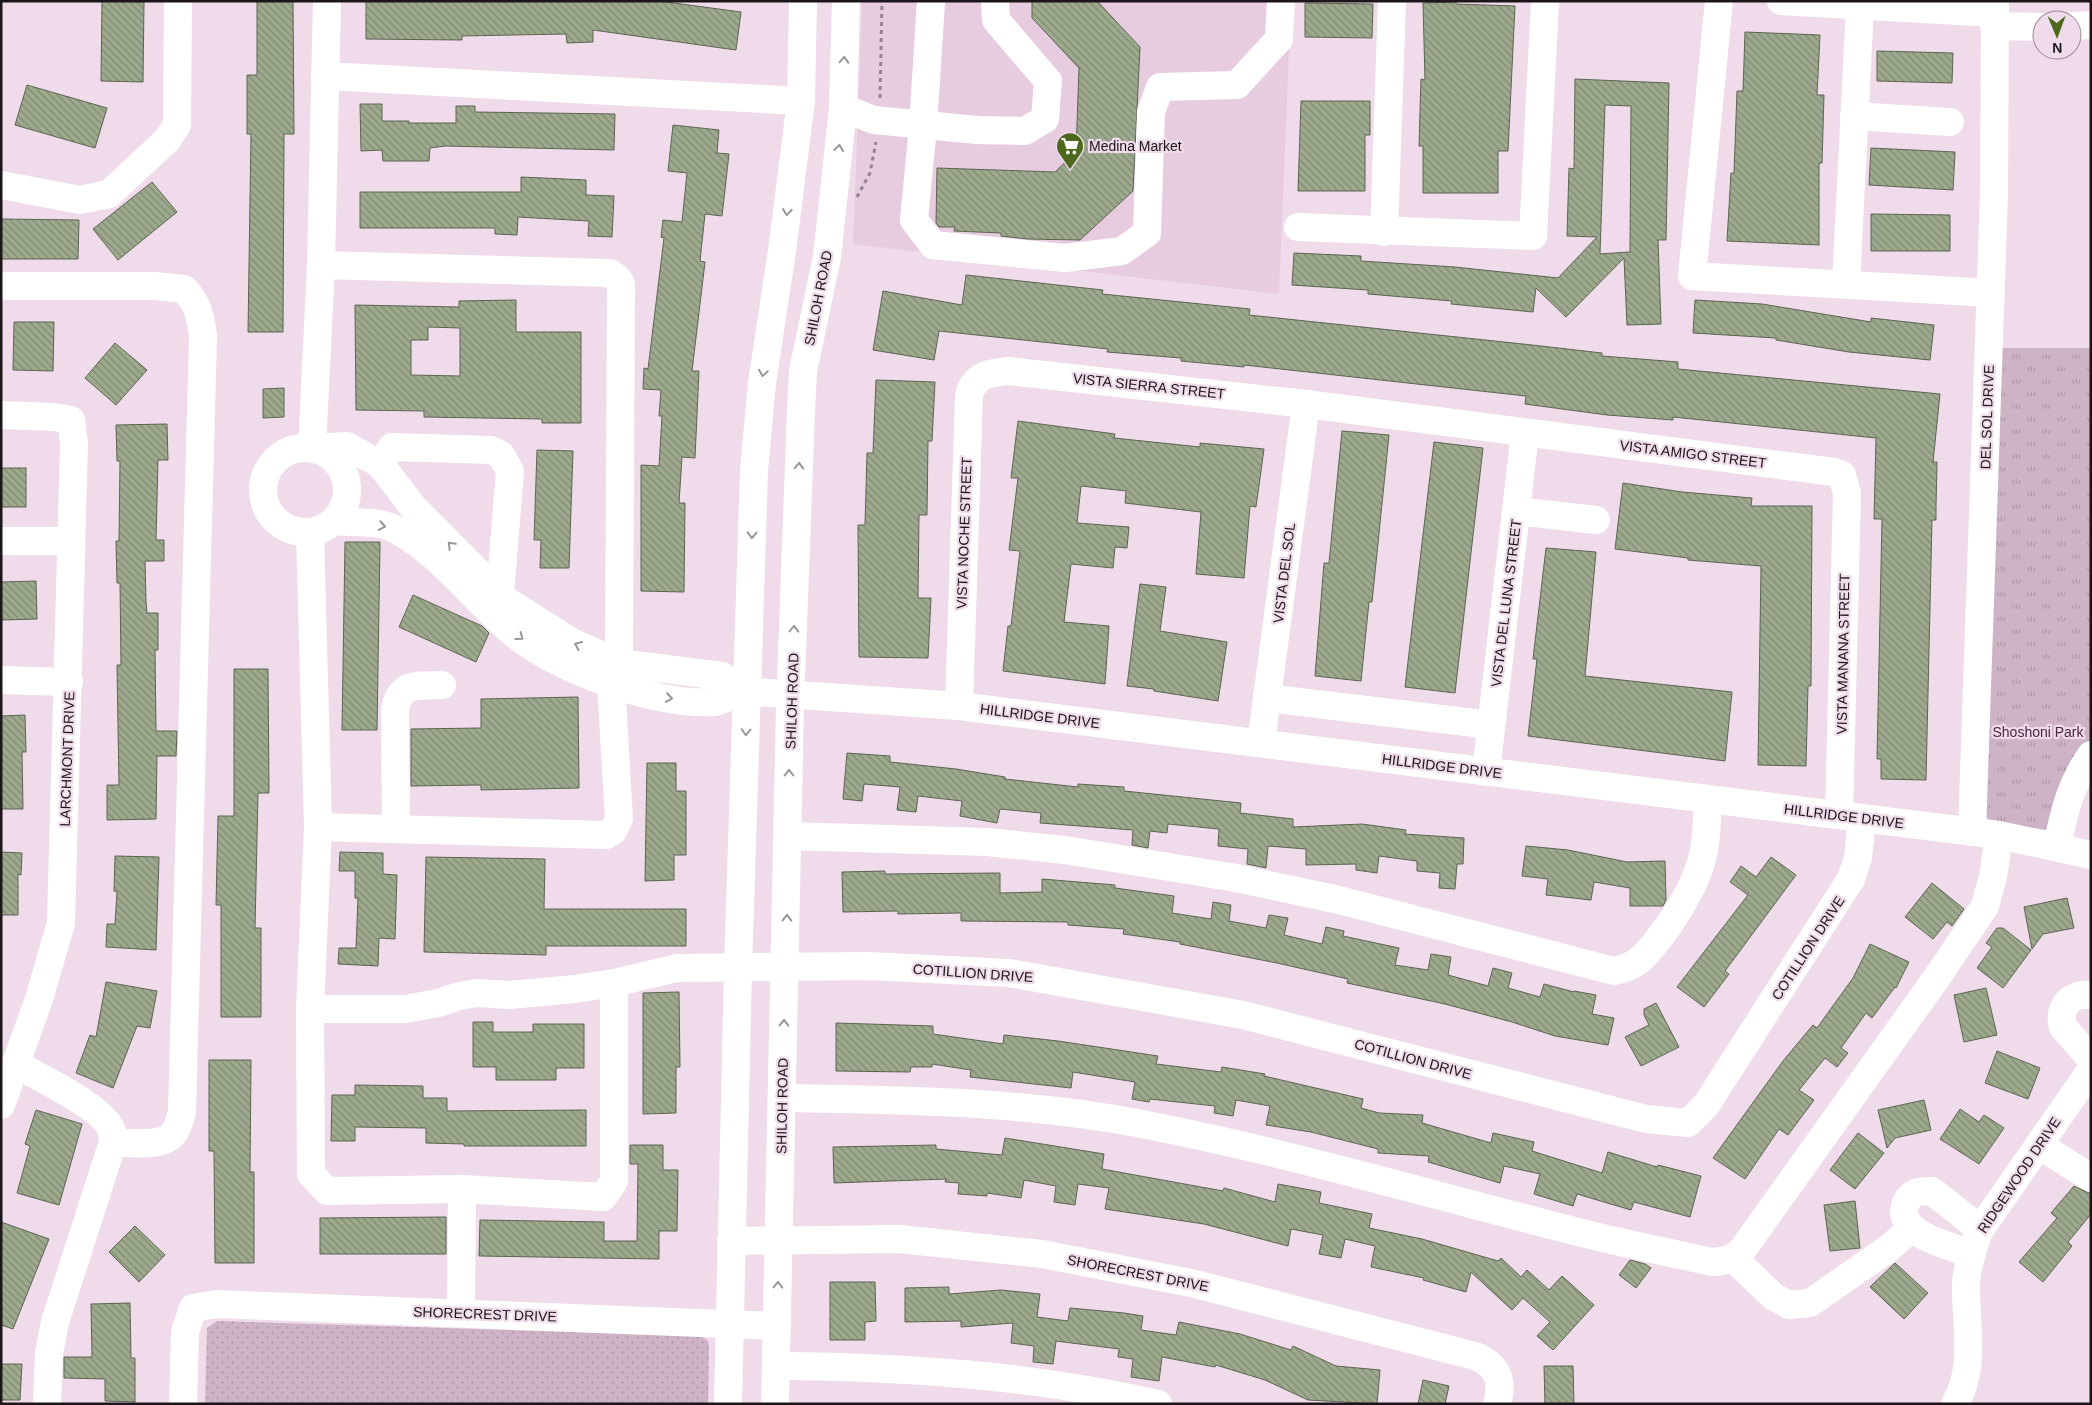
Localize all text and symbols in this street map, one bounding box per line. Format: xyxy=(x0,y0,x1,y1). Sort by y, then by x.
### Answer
north arrow xyxy=(2032,10,2082,60)
text: N xyxy=(2052,40,2062,56)
one-way arrow xyxy=(839,55,850,63)
supermarket icon: Medina Market xyxy=(1055,131,1085,170)
place label: Medina Market xyxy=(1089,138,1182,154)
one-way arrow xyxy=(833,144,844,152)
one-way arrow xyxy=(782,208,793,216)
street label: SHILOH ROAD xyxy=(801,249,835,347)
street label: DEL SOL DRIVE xyxy=(1977,364,1997,470)
one-way arrow xyxy=(759,368,769,377)
street label: VISTA SIERRA STREET xyxy=(1072,370,1226,402)
street label: VISTA AMIGO STREET xyxy=(1619,437,1768,471)
street label: VISTA NOCHE STREET xyxy=(953,456,975,609)
one-way arrow xyxy=(794,462,804,470)
street label: VISTA DEL LUNA STREET xyxy=(1488,518,1524,688)
one-way arrow xyxy=(377,520,386,531)
street label: VISTA DEL SOL xyxy=(1270,522,1298,624)
one-way arrow xyxy=(747,532,757,539)
one-way arrow xyxy=(448,542,457,551)
street label: VISTA MANANA STREET xyxy=(1834,573,1852,735)
one-way arrow xyxy=(789,624,799,632)
one-way arrow xyxy=(514,632,523,640)
one-way arrow xyxy=(574,640,583,651)
street label: SHILOH ROAD xyxy=(782,653,802,749)
street label: LARCHMONT DRIVE xyxy=(57,691,77,827)
one-way arrow xyxy=(666,692,674,703)
street label: HILLRIDGE DRIVE xyxy=(979,701,1101,731)
park label: Shoshoni Park xyxy=(1992,724,2085,740)
one-way arrow xyxy=(741,728,752,736)
street label: HILLRIDGE DRIVE xyxy=(1381,751,1503,781)
one-way arrow xyxy=(784,768,794,776)
street label: HILLRIDGE DRIVE xyxy=(1783,801,1905,831)
street label: COTILLION DRIVE xyxy=(1768,893,1848,1003)
one-way arrow xyxy=(781,914,792,922)
street label: COTILLION DRIVE xyxy=(912,961,1034,985)
one-way arrow xyxy=(779,1019,789,1027)
street label: COTILLION DRIVE xyxy=(1353,1036,1473,1082)
street label: SHILOH ROAD xyxy=(773,1058,791,1154)
street label: RIDGEWOOD DRIVE xyxy=(1974,1114,2064,1236)
street label: SHORECREST DRIVE xyxy=(1066,1251,1210,1295)
one-way arrow xyxy=(773,1281,783,1288)
street label: SHORECREST DRIVE xyxy=(413,1303,557,1325)

